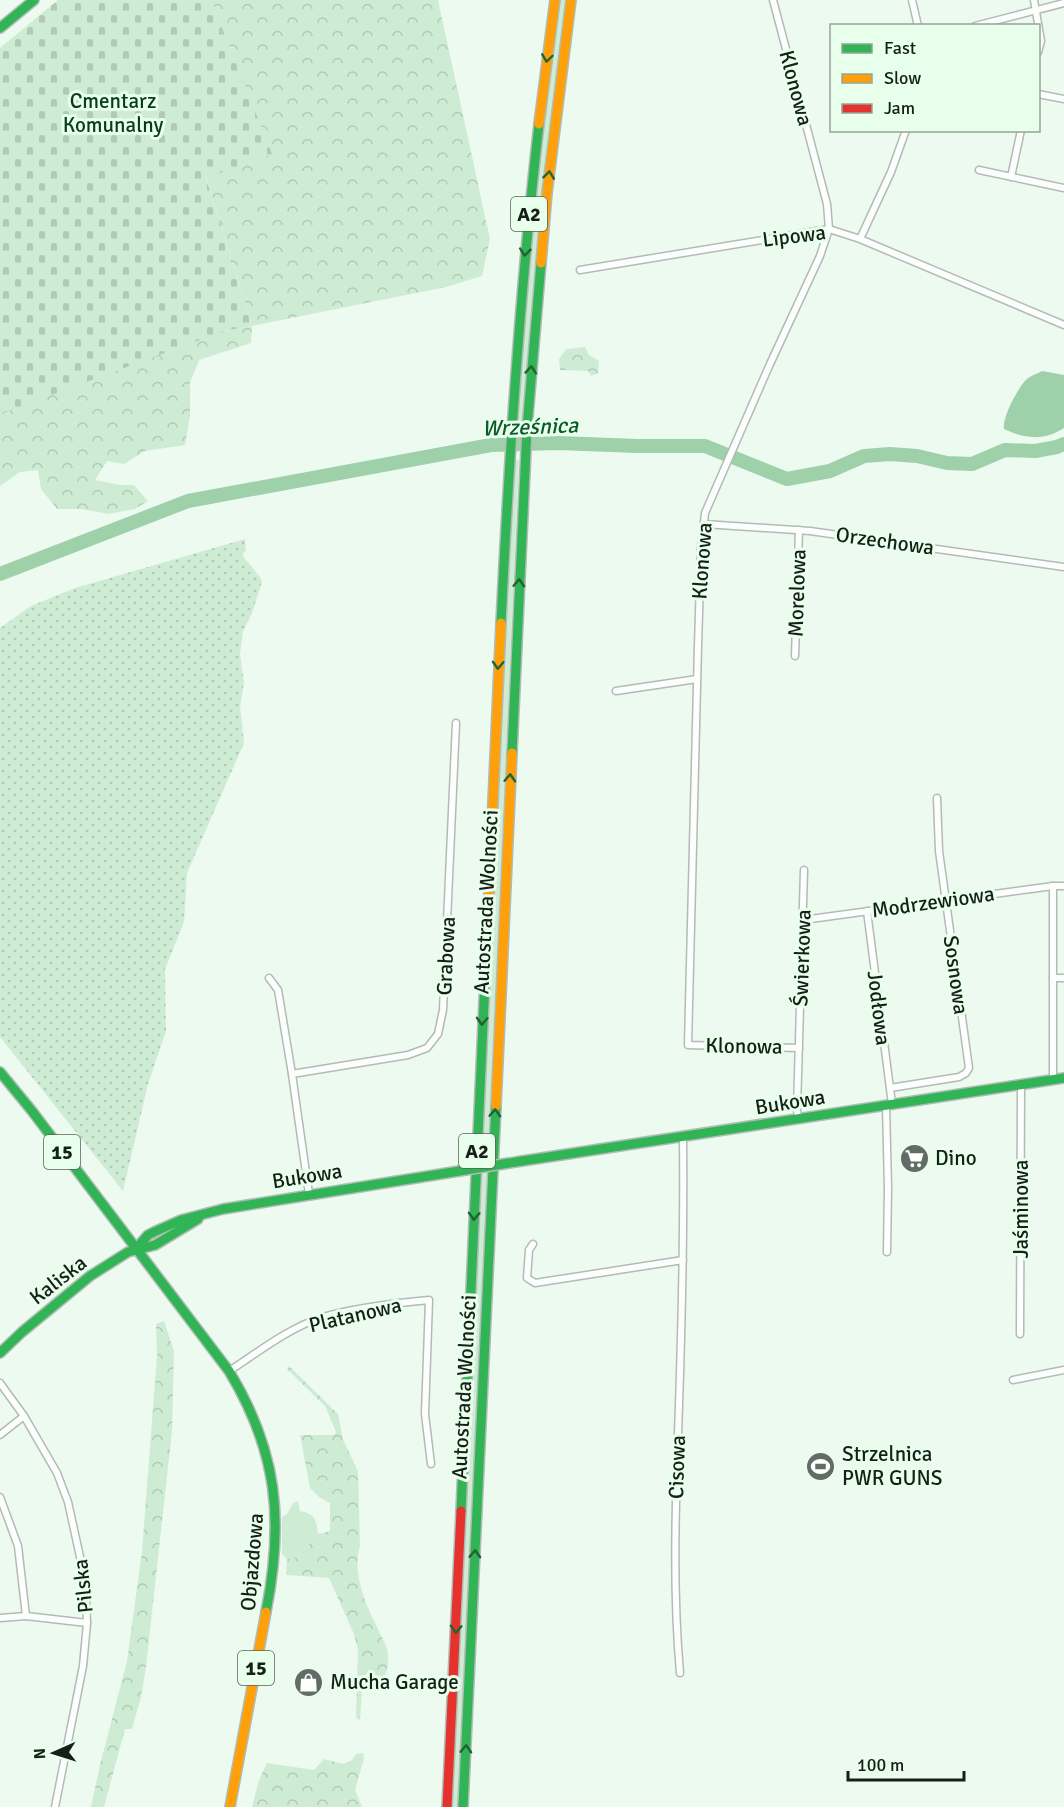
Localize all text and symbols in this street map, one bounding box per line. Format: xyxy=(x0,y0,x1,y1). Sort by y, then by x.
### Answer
legend xyxy=(830,24,1040,132)
text: Fast xyxy=(884,37,916,59)
street label: Klonowa xyxy=(773,47,819,129)
one-way arrow xyxy=(541,53,553,63)
text: Slow xyxy=(884,67,921,89)
park label: Cmentarz Komunalny xyxy=(63,88,163,138)
text: Jam xyxy=(884,97,915,119)
one-way arrow xyxy=(542,171,555,180)
road number: A2 xyxy=(511,197,547,231)
street label: Lipowa xyxy=(761,219,827,253)
one-way arrow xyxy=(519,247,532,256)
one-way arrow xyxy=(524,365,537,374)
water label: Wrześnica xyxy=(481,411,579,442)
street label: Orzechowa xyxy=(834,521,936,561)
street label: Klonowa xyxy=(686,522,718,600)
street label: Morelowa xyxy=(782,549,812,637)
one-way arrow xyxy=(512,579,525,588)
one-way arrow xyxy=(492,660,505,669)
one-way arrow xyxy=(503,773,516,782)
street label: Autostrada Wolności xyxy=(468,809,504,995)
street label: Modrzewiowa xyxy=(870,881,996,923)
street label: Świerkowa xyxy=(787,909,817,1007)
street label: Grabowa xyxy=(431,916,461,996)
street label: Sosnowa xyxy=(938,934,974,1016)
street label: Jodłowa xyxy=(862,969,896,1047)
one-way arrow xyxy=(476,1016,489,1025)
street label: Klonowa xyxy=(705,1032,783,1060)
street label: Bukowa xyxy=(753,1084,827,1120)
one-way arrow xyxy=(488,1108,501,1117)
road number: A2 xyxy=(459,1134,495,1168)
road number: 15 xyxy=(44,1135,80,1169)
supermarket icon: Dino xyxy=(898,1142,930,1174)
place label: Dino xyxy=(935,1145,977,1171)
street label: Bukowa xyxy=(270,1158,344,1194)
street label: Jaśminowa xyxy=(1008,1160,1034,1258)
one-way arrow xyxy=(468,1211,480,1220)
street label: Kaliska xyxy=(24,1250,92,1310)
street label: Platanowa xyxy=(306,1292,404,1338)
street label: Autostrada Wolności xyxy=(446,1294,482,1480)
street label: Cisowa xyxy=(663,1435,691,1499)
place label: Strzelnica PWR GUNS xyxy=(842,1441,943,1491)
sports icon: Strzelnica PWR GUNS xyxy=(805,1450,837,1482)
street label: Objazdowa xyxy=(235,1512,269,1612)
one-way arrow xyxy=(469,1549,482,1558)
street label: Pilska xyxy=(67,1558,99,1614)
one-way arrow xyxy=(449,1624,462,1633)
road number: 15 xyxy=(238,1651,274,1685)
shop icon: Mucha Garage xyxy=(293,1666,325,1698)
place label: Mucha Garage xyxy=(330,1669,459,1695)
north arrow xyxy=(24,1723,84,1783)
one-way arrow xyxy=(460,1744,473,1753)
scale bar xyxy=(848,1744,964,1782)
text: N xyxy=(30,1748,50,1760)
text: 100 m xyxy=(857,1754,904,1776)

